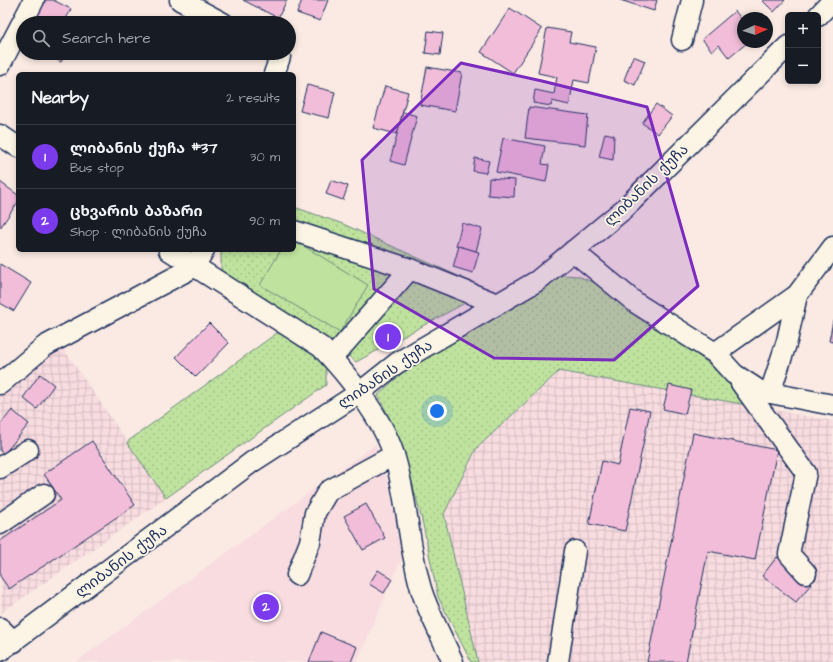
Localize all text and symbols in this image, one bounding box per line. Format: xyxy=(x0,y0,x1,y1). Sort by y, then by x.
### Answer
north arrow xyxy=(737,12,773,48)
map controls xyxy=(785,12,821,84)
button: + xyxy=(785,12,821,48)
search box xyxy=(16,16,296,60)
icon: search xyxy=(30,27,52,49)
text: Search here xyxy=(62,28,151,49)
button: − xyxy=(785,48,821,84)
text: Nearby xyxy=(32,86,89,110)
text: 2 results xyxy=(226,89,280,107)
text: ლიბანის ქუჩა #37 xyxy=(70,138,217,159)
street label: ლიბანის ქუჩა xyxy=(599,140,693,231)
text: 1 xyxy=(44,148,46,166)
text: 30 m xyxy=(250,148,280,166)
text: Bus stop xyxy=(70,159,124,177)
text: ცხვარის ბაზარი xyxy=(70,201,203,222)
text: 2 xyxy=(41,212,49,230)
text: 90 m xyxy=(249,212,280,230)
text: Shop · ლიბანის ქუჩა xyxy=(70,223,207,241)
pin: 1 xyxy=(375,322,401,352)
street label: ლიბანის ქუჩა xyxy=(334,335,437,414)
your location xyxy=(427,401,447,421)
street label: ლიბანის ქუჩა xyxy=(71,520,172,603)
pin: 2 xyxy=(253,592,279,622)

